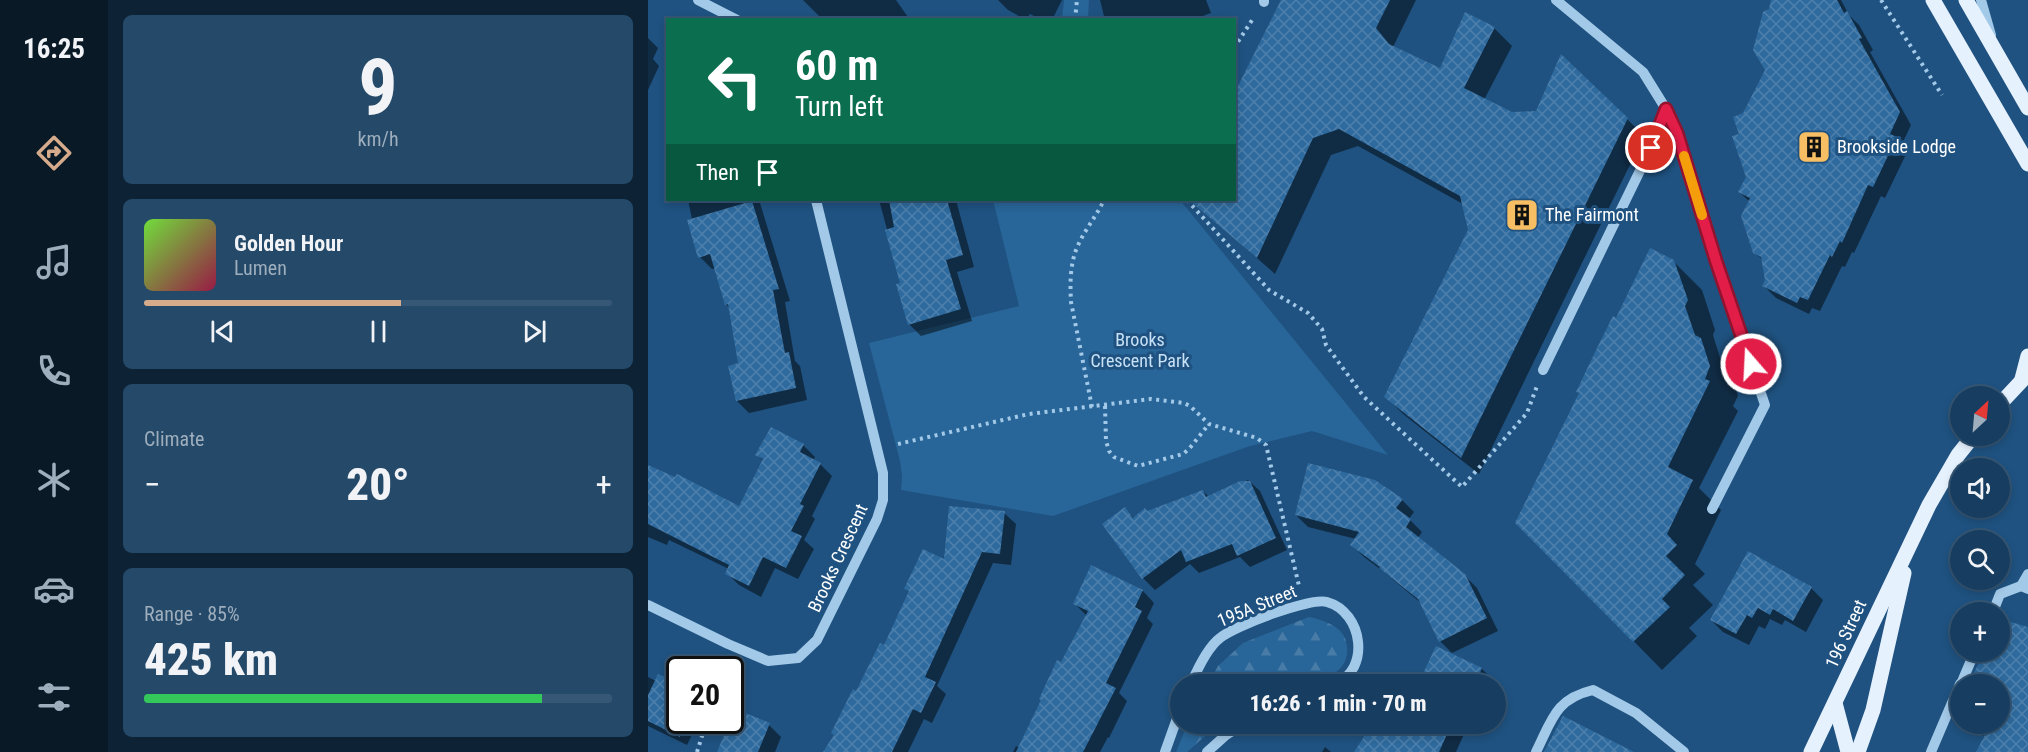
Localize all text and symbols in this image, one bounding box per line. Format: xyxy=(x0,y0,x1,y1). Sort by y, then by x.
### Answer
text: 16:25 xyxy=(23,33,85,65)
text: 60 m xyxy=(795,41,878,90)
text: 9 xyxy=(358,42,398,133)
icon: left xyxy=(696,42,774,120)
text: Turn left xyxy=(795,91,884,123)
pin xyxy=(1625,122,1676,173)
text: km/h xyxy=(357,127,399,151)
building icon: Brookside Lodge xyxy=(1796,129,1832,165)
icon: arrive xyxy=(1634,131,1667,164)
icon: directions xyxy=(33,132,75,174)
place label: Brookside Lodge xyxy=(1837,136,1956,157)
icon: arrive xyxy=(751,156,784,189)
text: Then xyxy=(696,160,739,185)
building icon: The Fairmont xyxy=(1504,197,1540,233)
place label: The Fairmont xyxy=(1545,204,1639,225)
text: Golden Hour xyxy=(234,231,343,256)
icon: music xyxy=(33,241,75,283)
text: Lumen xyxy=(234,256,287,280)
icon: previous xyxy=(206,315,239,348)
icon: pause xyxy=(362,315,395,348)
icon: next xyxy=(518,315,551,348)
park label: Brooks Crescent Park xyxy=(1090,329,1190,371)
position arrow xyxy=(1719,332,1783,396)
icon: phone xyxy=(33,350,75,392)
north arrow xyxy=(1950,386,2010,446)
map controls xyxy=(1950,386,2010,734)
text: Climate xyxy=(144,427,204,451)
text: 20° xyxy=(346,458,410,511)
button: sound xyxy=(1950,458,2010,518)
icon: climate xyxy=(33,459,75,501)
text: − xyxy=(144,465,161,504)
text: + xyxy=(596,465,612,504)
street label: Brooks Crescent xyxy=(803,501,872,615)
button: search xyxy=(1950,530,2010,590)
icon: car xyxy=(33,568,75,610)
street label: 195A Street xyxy=(1214,580,1299,631)
street label: 196 Street xyxy=(1821,596,1870,671)
text: Range · 85% xyxy=(144,602,240,626)
button: + xyxy=(1950,602,2010,662)
text: 425 km xyxy=(144,633,278,686)
speed limit sign: 20 xyxy=(666,656,744,734)
button: − xyxy=(1950,674,2010,734)
icon: filters xyxy=(33,676,75,718)
text: 16:26 · 1 min · 70 m xyxy=(1250,691,1426,716)

